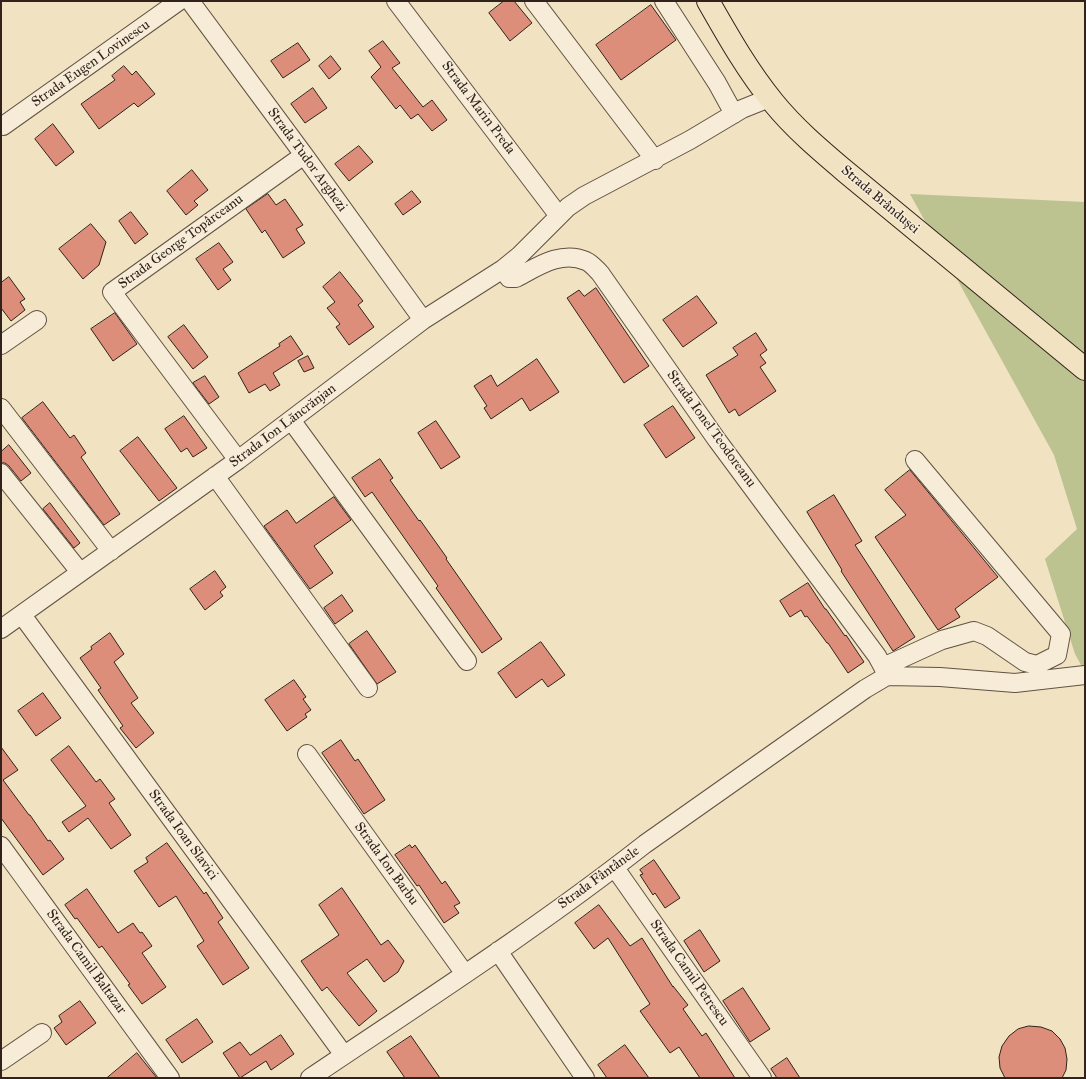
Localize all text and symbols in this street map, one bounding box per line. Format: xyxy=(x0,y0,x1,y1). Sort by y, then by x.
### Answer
street label: Strada Eugen Lovinescu xyxy=(29,17,153,111)
street label: Strada Marin Preda xyxy=(438,58,518,158)
street label: Strada Tudor Arghezi xyxy=(264,105,350,215)
street label: Strada Brândușei xyxy=(837,162,923,238)
street label: Strada George Topârceanu xyxy=(115,191,247,293)
street label: Strada Ionel Teodoreanu xyxy=(663,367,759,491)
street label: Strada Ion Lăncrănjan xyxy=(226,380,340,472)
street label: Strada Ioan Slavici xyxy=(145,787,221,883)
street label: Strada Ion Barbu xyxy=(350,819,422,909)
street label: Strada Fântânele xyxy=(555,843,643,913)
street label: Strada Camil Baltazar xyxy=(42,906,130,1018)
street label: Strada Camil Petrescu xyxy=(646,917,732,1029)

